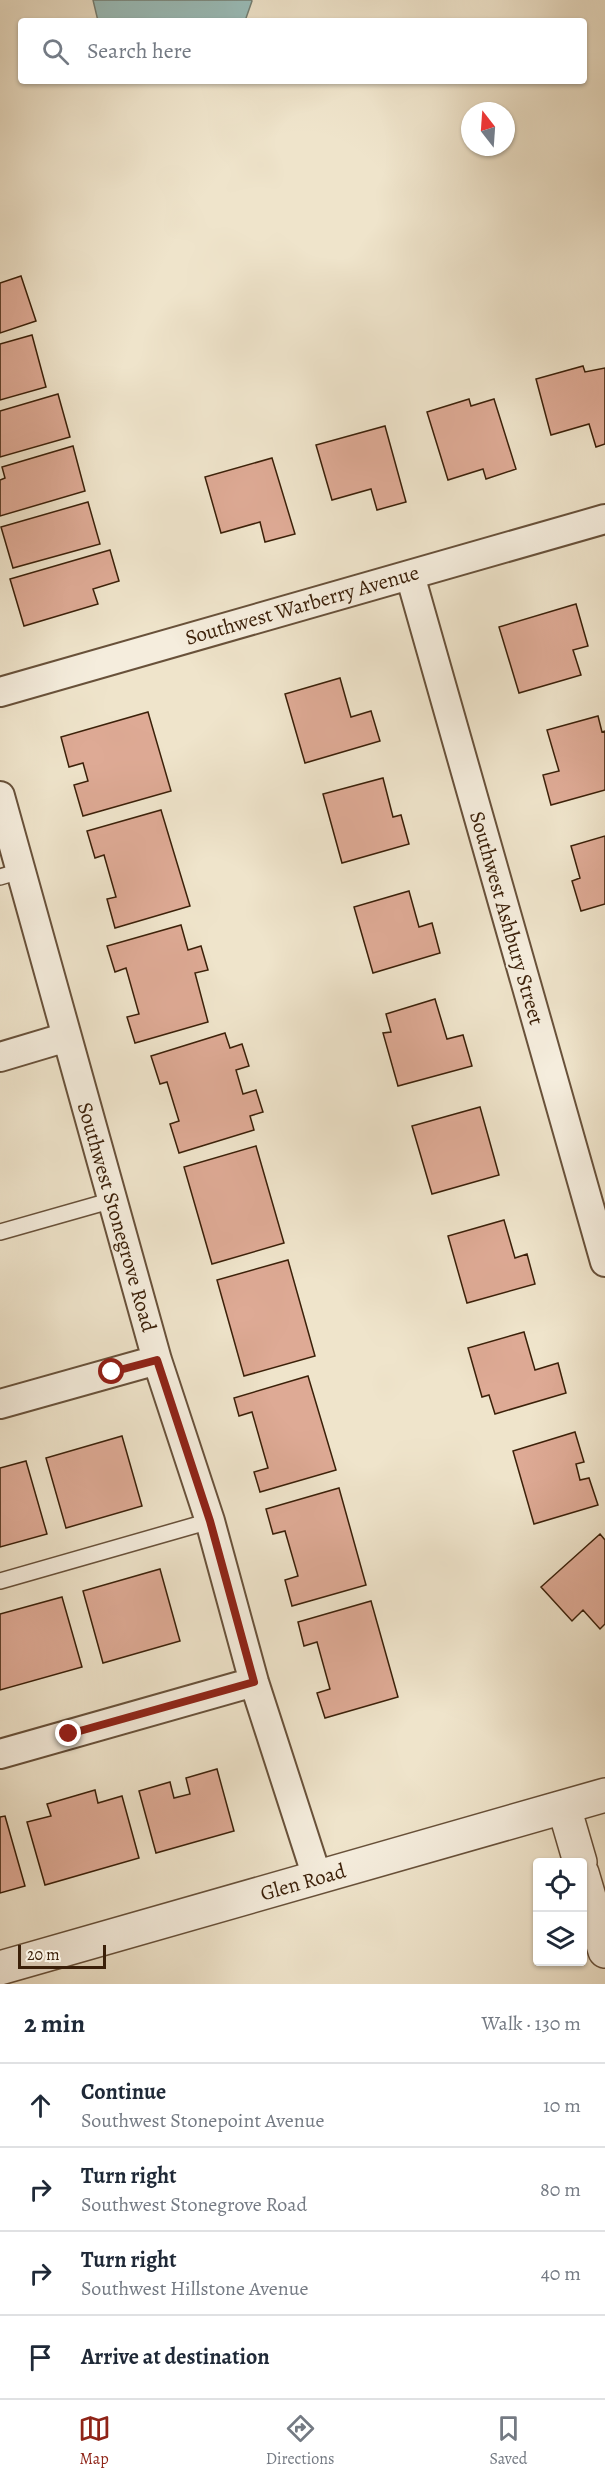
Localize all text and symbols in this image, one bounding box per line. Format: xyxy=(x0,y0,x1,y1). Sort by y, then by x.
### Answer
search box xyxy=(18,18,587,84)
icon: search xyxy=(39,35,72,68)
text: Search here xyxy=(87,36,192,66)
north arrow xyxy=(461,102,515,156)
street label: Southwest Warberry Avenue xyxy=(182,558,422,652)
street label: Southwest Ashbury Street xyxy=(463,808,551,1028)
street label: Southwest Stonegrove Road xyxy=(71,1099,163,1336)
route start xyxy=(98,1358,124,1384)
route end xyxy=(55,1720,81,1746)
street label: Glen Road xyxy=(257,1856,350,1908)
map controls xyxy=(533,1858,587,1966)
button: locate xyxy=(533,1858,587,1912)
button: layers xyxy=(533,1912,587,1966)
scale bar xyxy=(18,1942,106,1970)
text: 20 m xyxy=(27,1944,60,1966)
text: 2 min xyxy=(24,2006,85,2041)
text: Walk · 130 m xyxy=(482,2010,581,2037)
text: Continue xyxy=(81,2077,166,2107)
icon: ahead xyxy=(24,2089,57,2122)
text: 10 m xyxy=(543,2092,581,2119)
text: Southwest Stonepoint Avenue xyxy=(81,2107,325,2134)
text: Turn right xyxy=(81,2161,177,2191)
icon: right xyxy=(24,2173,57,2206)
text: 80 m xyxy=(540,2176,581,2203)
text: Southwest Stonegrove Road xyxy=(81,2191,307,2218)
text: Turn right xyxy=(81,2245,177,2275)
icon: right xyxy=(24,2257,57,2290)
text: 40 m xyxy=(541,2260,581,2287)
text: Southwest Hillstone Avenue xyxy=(81,2275,309,2302)
icon: arrive xyxy=(24,2341,57,2374)
text: Arrive at destination xyxy=(81,2342,270,2372)
tab: Map xyxy=(78,2412,111,2470)
tab: Directions xyxy=(266,2412,334,2470)
tab: Saved xyxy=(489,2412,527,2470)

